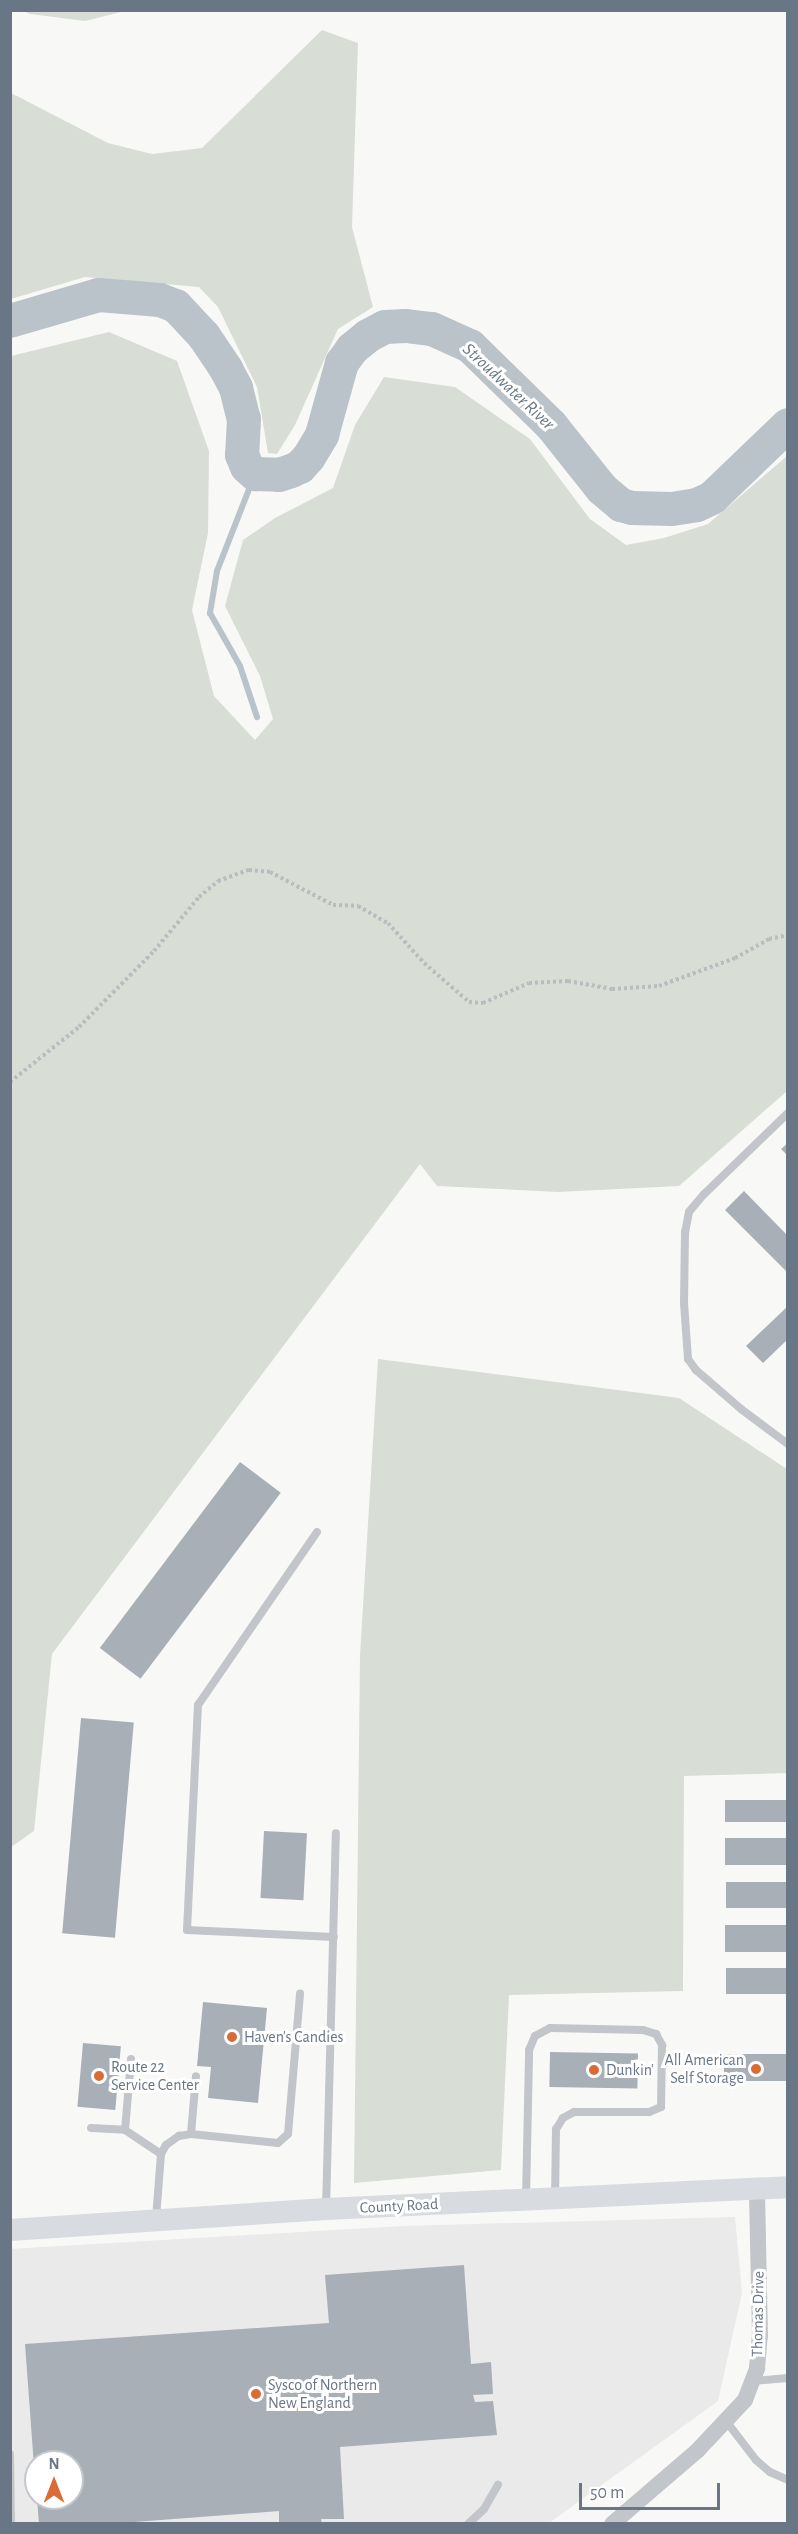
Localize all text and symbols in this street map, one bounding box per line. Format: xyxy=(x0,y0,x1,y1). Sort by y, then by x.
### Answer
water label: Stroudwater River xyxy=(458,339,558,435)
place label: Haven's Candies xyxy=(244,2027,343,2047)
marker: Haven's Candies xyxy=(225,2030,239,2044)
place label: All American Self Storage xyxy=(664,2050,744,2088)
place label: Route 22 Service Center xyxy=(111,2057,199,2095)
place label: Dunkin' xyxy=(606,2060,654,2080)
marker: All American Self Storage xyxy=(749,2062,763,2076)
marker: Dunkin' xyxy=(587,2063,601,2077)
marker: Route 22 Service Center xyxy=(92,2069,106,2083)
street label: County Road xyxy=(359,2194,439,2218)
street label: Thomas Drive xyxy=(748,2271,768,2357)
place label: Sysco of Northern New England xyxy=(268,2375,377,2413)
marker: Sysco of Northern New England xyxy=(249,2387,263,2401)
north arrow xyxy=(24,2450,84,2510)
text: N xyxy=(48,2456,60,2472)
scale bar xyxy=(582,2471,723,2509)
text: 50 m xyxy=(590,2484,624,2502)

